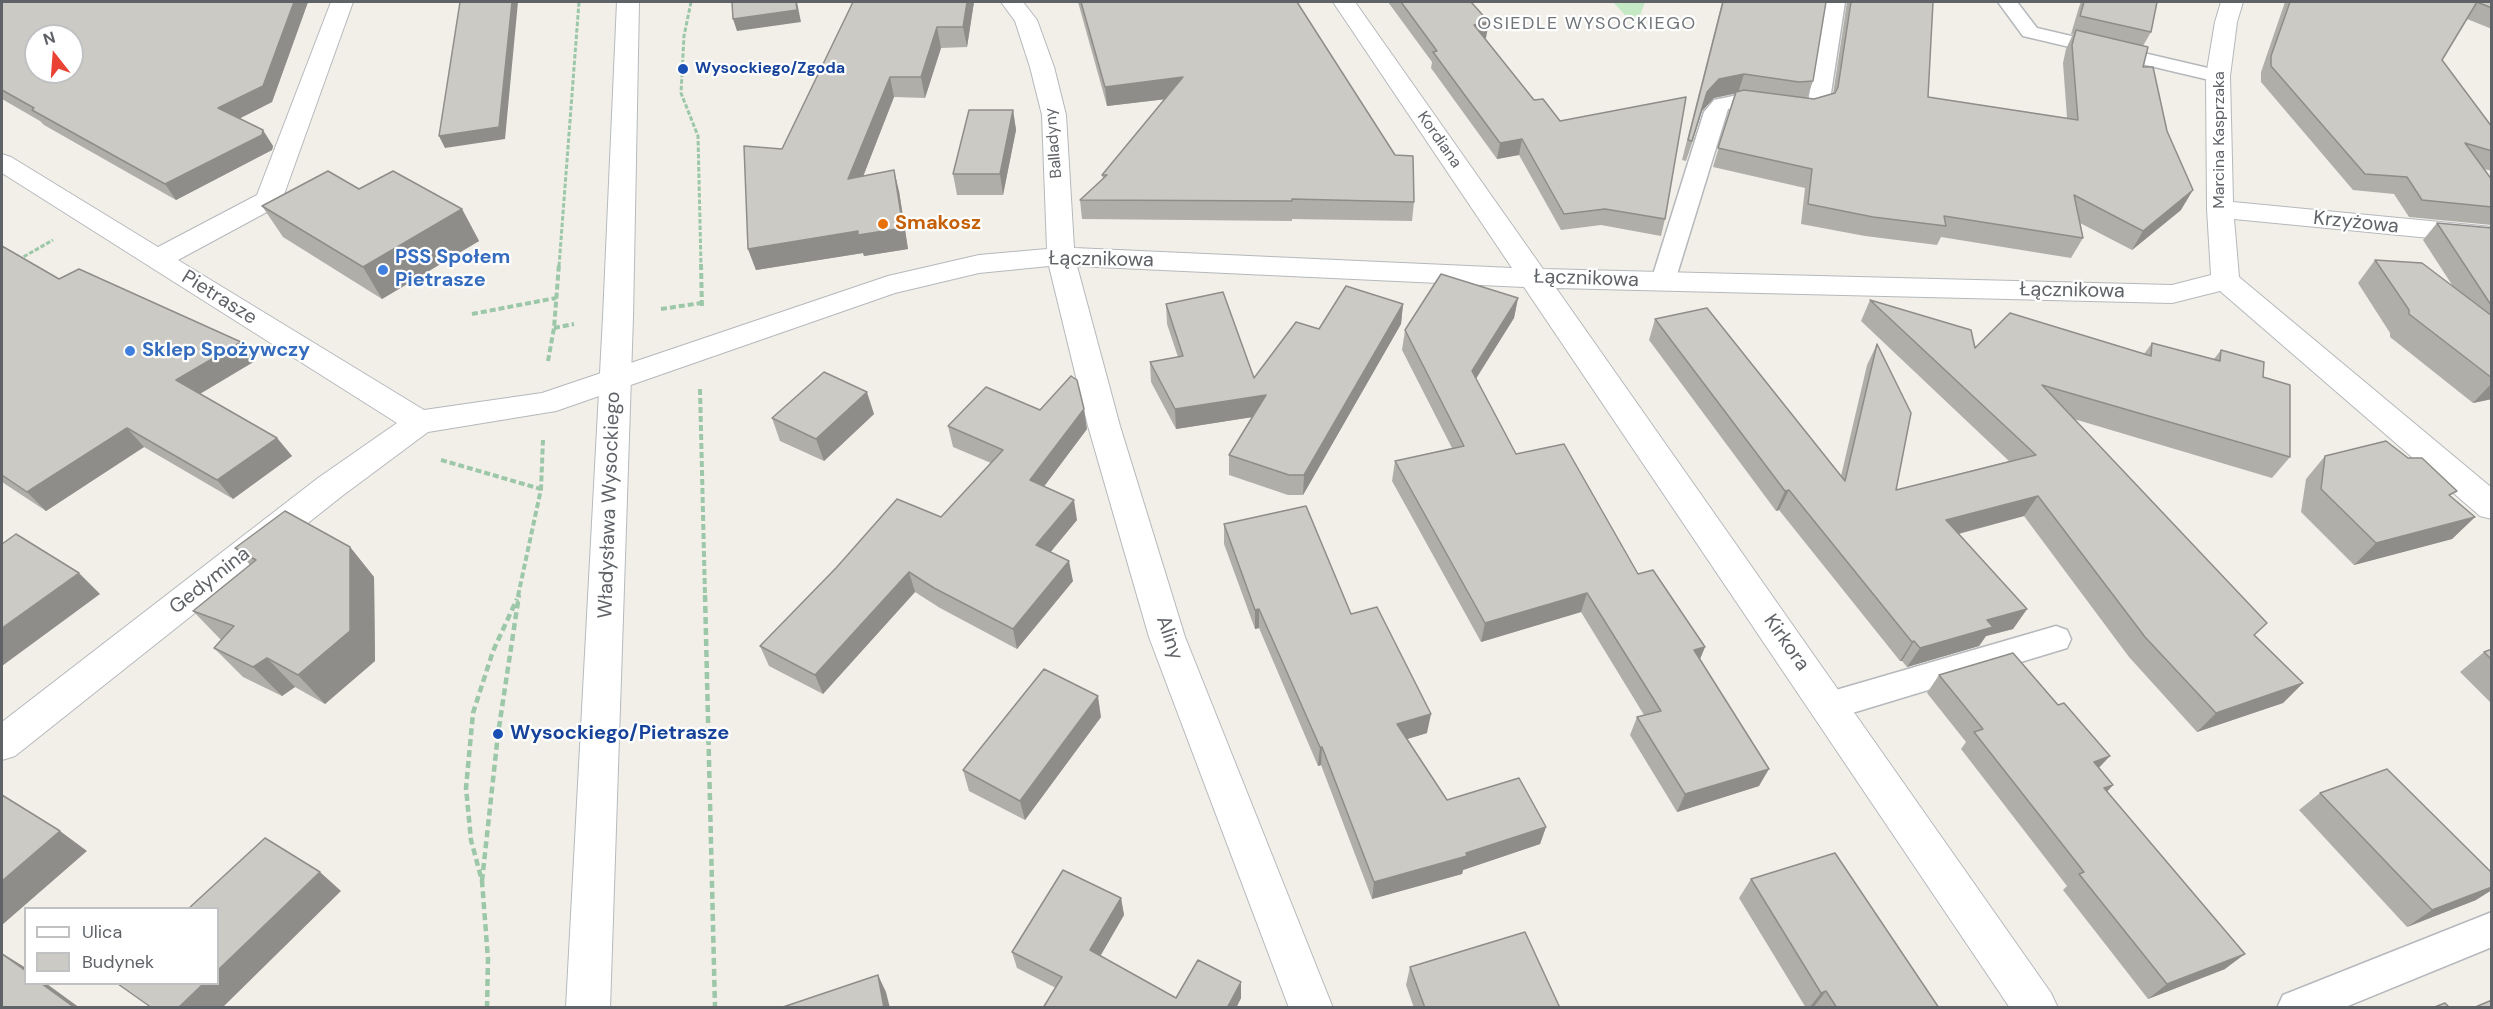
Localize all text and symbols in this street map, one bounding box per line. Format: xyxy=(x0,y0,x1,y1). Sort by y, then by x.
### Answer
district label: OSIEDLE WYSOCKIEGO xyxy=(1477,13,1697,35)
north arrow xyxy=(24,24,84,84)
text: N xyxy=(41,26,58,50)
place label: Wysockiego/Zgoda xyxy=(695,59,845,79)
marker: Wysockiego/Zgoda xyxy=(676,62,690,76)
street label: Marcina Kasprzaka xyxy=(2210,71,2230,209)
street label: Balladyny xyxy=(1041,107,1067,179)
street label: Kordiana xyxy=(1413,108,1465,172)
street label: Krzyżowa xyxy=(2312,207,2400,239)
place label: Smakosz xyxy=(895,212,981,236)
marker: Smakosz xyxy=(876,217,890,231)
place label: PSS Społem Pietrasze xyxy=(395,246,510,293)
street label: Łącznikowa xyxy=(1048,247,1154,273)
marker: PSS Społem Pietrasze xyxy=(376,263,390,277)
street label: Łącznikowa xyxy=(1533,265,1639,293)
street label: Pietrasze xyxy=(177,266,261,330)
street label: Łącznikowa xyxy=(2019,278,2125,304)
place label: Sklep Spożywczy xyxy=(142,339,310,363)
marker: Sklep Spożywczy xyxy=(123,344,137,358)
street label: Władysława Wysockiego xyxy=(594,391,626,619)
street label: Gedymina xyxy=(165,542,255,620)
street label: Kirkora xyxy=(1758,610,1814,676)
street label: Aliny xyxy=(1150,613,1188,663)
place label: Wysockiego/Pietrasze xyxy=(510,722,729,746)
marker: Wysockiego/Pietrasze xyxy=(491,727,505,741)
legend xyxy=(24,907,219,985)
text: Ulica xyxy=(82,920,122,944)
text: Budynek xyxy=(82,950,154,974)

